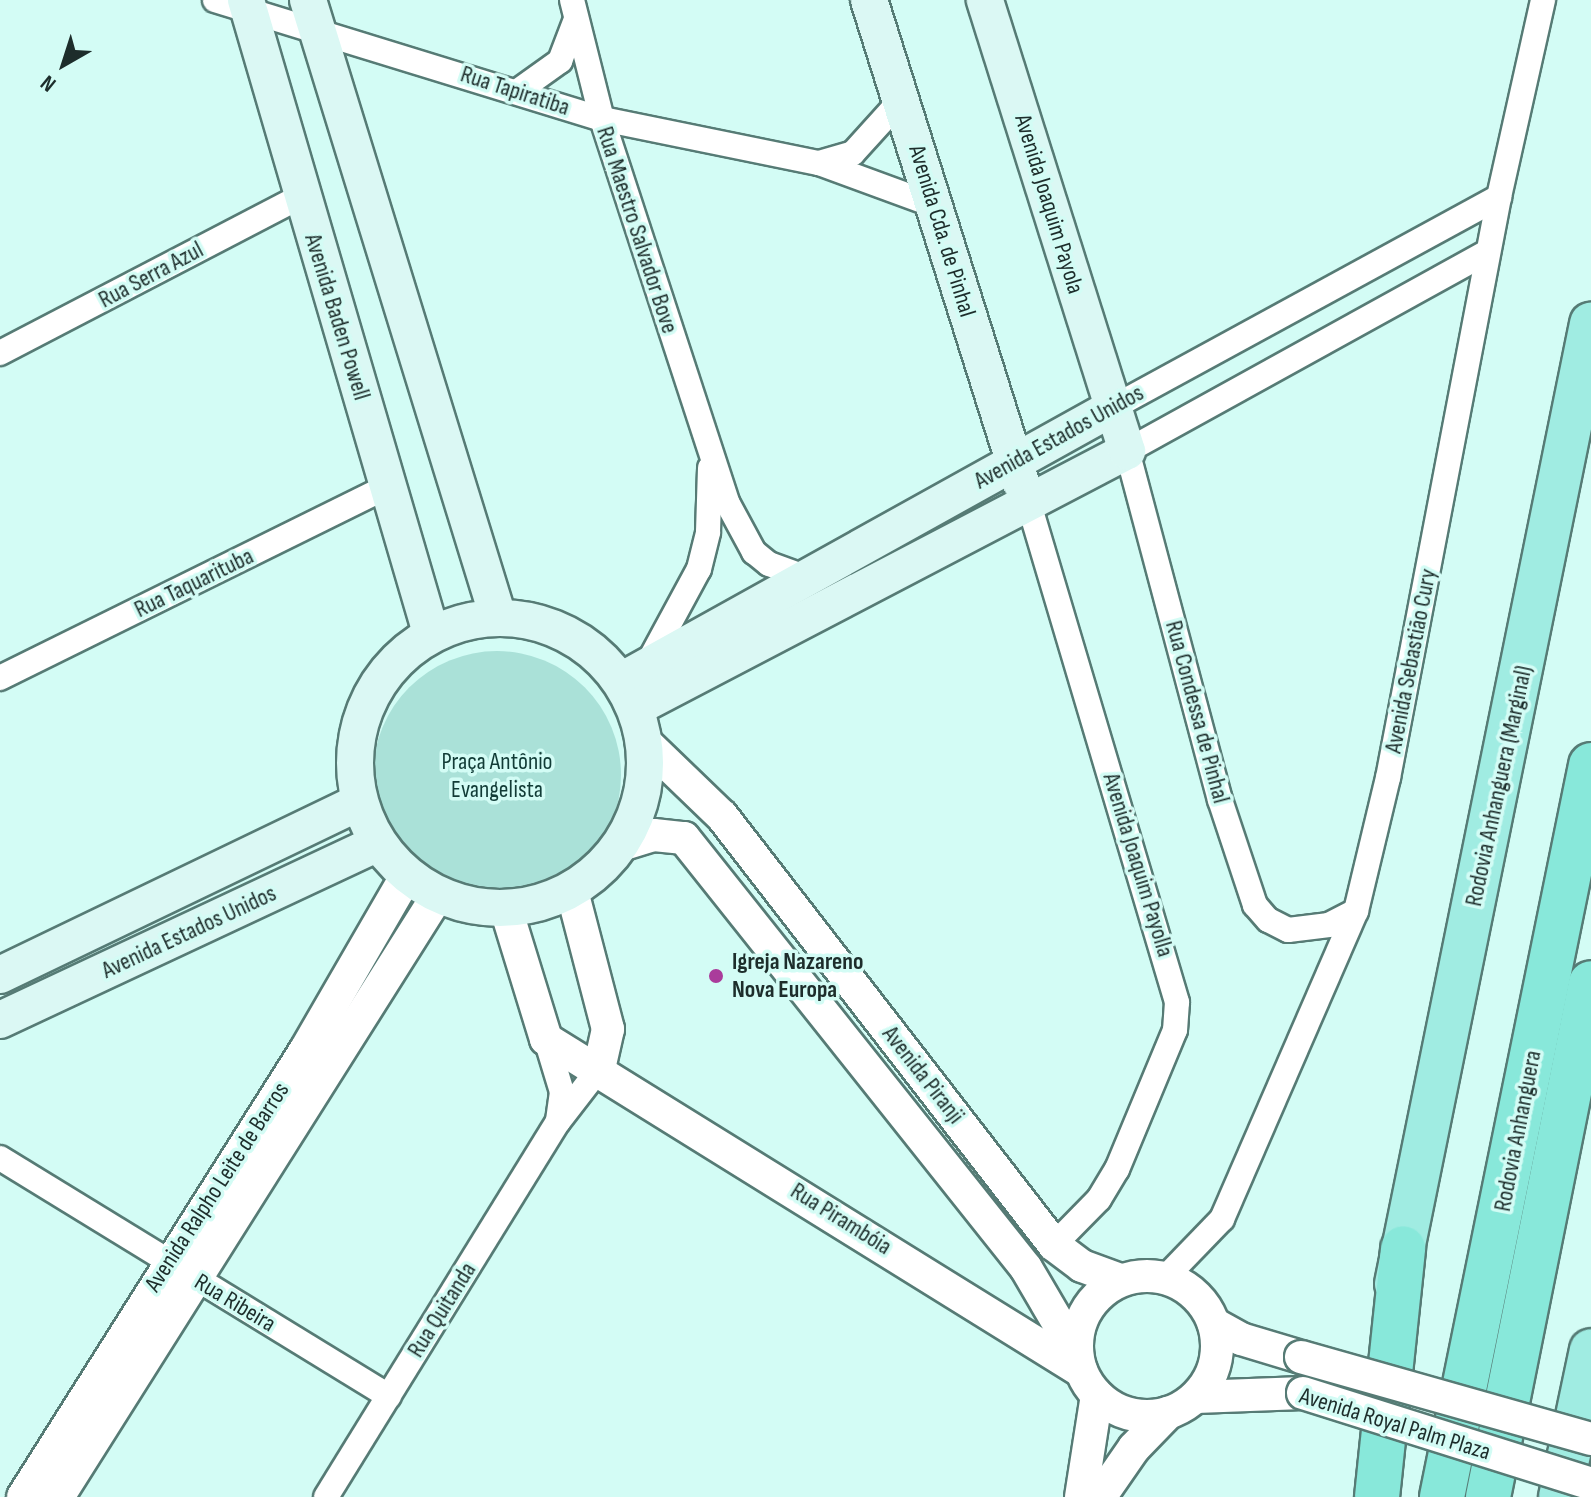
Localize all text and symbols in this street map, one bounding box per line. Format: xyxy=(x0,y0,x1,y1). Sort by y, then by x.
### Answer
north arrow xyxy=(24,24,104,104)
street label: Rua Tapiratiba xyxy=(457,60,573,122)
text: N xyxy=(36,69,62,97)
street label: Avenida Joaquim Payola xyxy=(1008,111,1090,297)
street label: Rua Maestro Salvador Bove xyxy=(590,123,684,337)
street label: Avenida Cda. de Pinhal xyxy=(902,142,982,320)
street label: Avenida Baden Powell xyxy=(298,230,376,404)
street label: Rua Serra Azul xyxy=(94,235,208,315)
street label: Avenida Estados Unidos xyxy=(969,379,1149,495)
street label: Rua Taquarituba xyxy=(130,542,258,624)
street label: Avenida Sebastião Cury xyxy=(1379,566,1443,756)
street label: Rua Condessa de Pinhal xyxy=(1159,618,1235,806)
street label: Rodovia Anhanguera (Marginal) xyxy=(1459,663,1539,909)
park label: Praça Antônio Evangelista xyxy=(441,748,553,804)
street label: Avenida Joaquim Payolla xyxy=(1096,770,1180,960)
street label: Avenida Estados Unidos xyxy=(97,879,281,985)
place label: Igreja Nazareno Nova Europa xyxy=(732,948,863,1004)
marker: Igreja Nazareno Nova Europa xyxy=(707,967,725,985)
street label: Avenida Piranji xyxy=(876,1020,970,1130)
street label: Rodovia Anhanguera xyxy=(1488,1048,1548,1214)
street label: Avenida Ralpho Leite de Barros xyxy=(139,1077,295,1297)
street label: Rua Pirambóia xyxy=(785,1177,897,1261)
street label: Rua Quitanda xyxy=(402,1257,482,1363)
street label: Rua Ribeira xyxy=(189,1268,281,1338)
street label: Avenida Royal Palm Plaza xyxy=(1296,1381,1494,1467)

